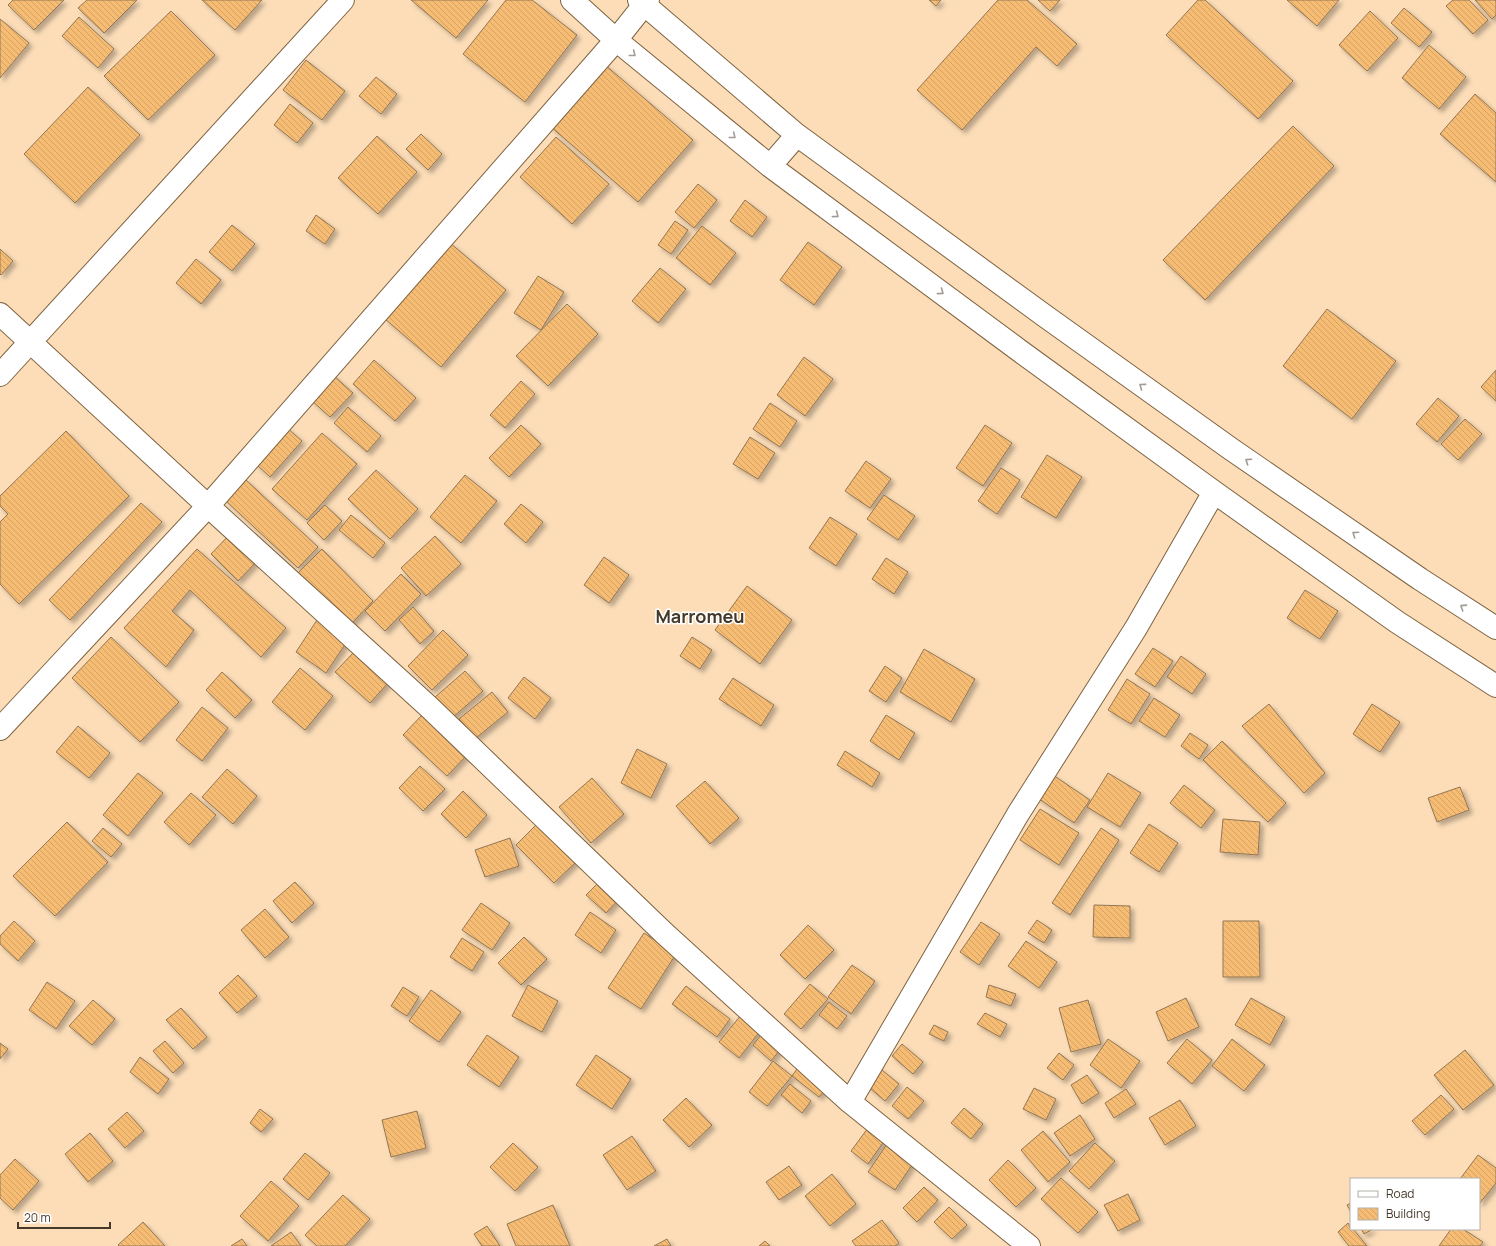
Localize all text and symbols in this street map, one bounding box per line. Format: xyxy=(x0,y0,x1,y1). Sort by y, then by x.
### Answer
one-way arrow xyxy=(628,49,635,56)
one-way arrow xyxy=(729,131,736,138)
one-way arrow xyxy=(832,210,839,217)
one-way arrow xyxy=(936,288,943,295)
one-way arrow xyxy=(1139,383,1146,390)
one-way arrow xyxy=(1245,458,1252,466)
one-way arrow xyxy=(1353,532,1360,539)
district label: Marromeu xyxy=(655,604,745,628)
one-way arrow xyxy=(1460,604,1467,612)
legend xyxy=(1350,1178,1480,1230)
text: Road xyxy=(1386,1185,1414,1202)
scale bar xyxy=(18,1204,110,1230)
text: Building xyxy=(1386,1205,1430,1222)
text: 20 m xyxy=(24,1209,51,1226)

